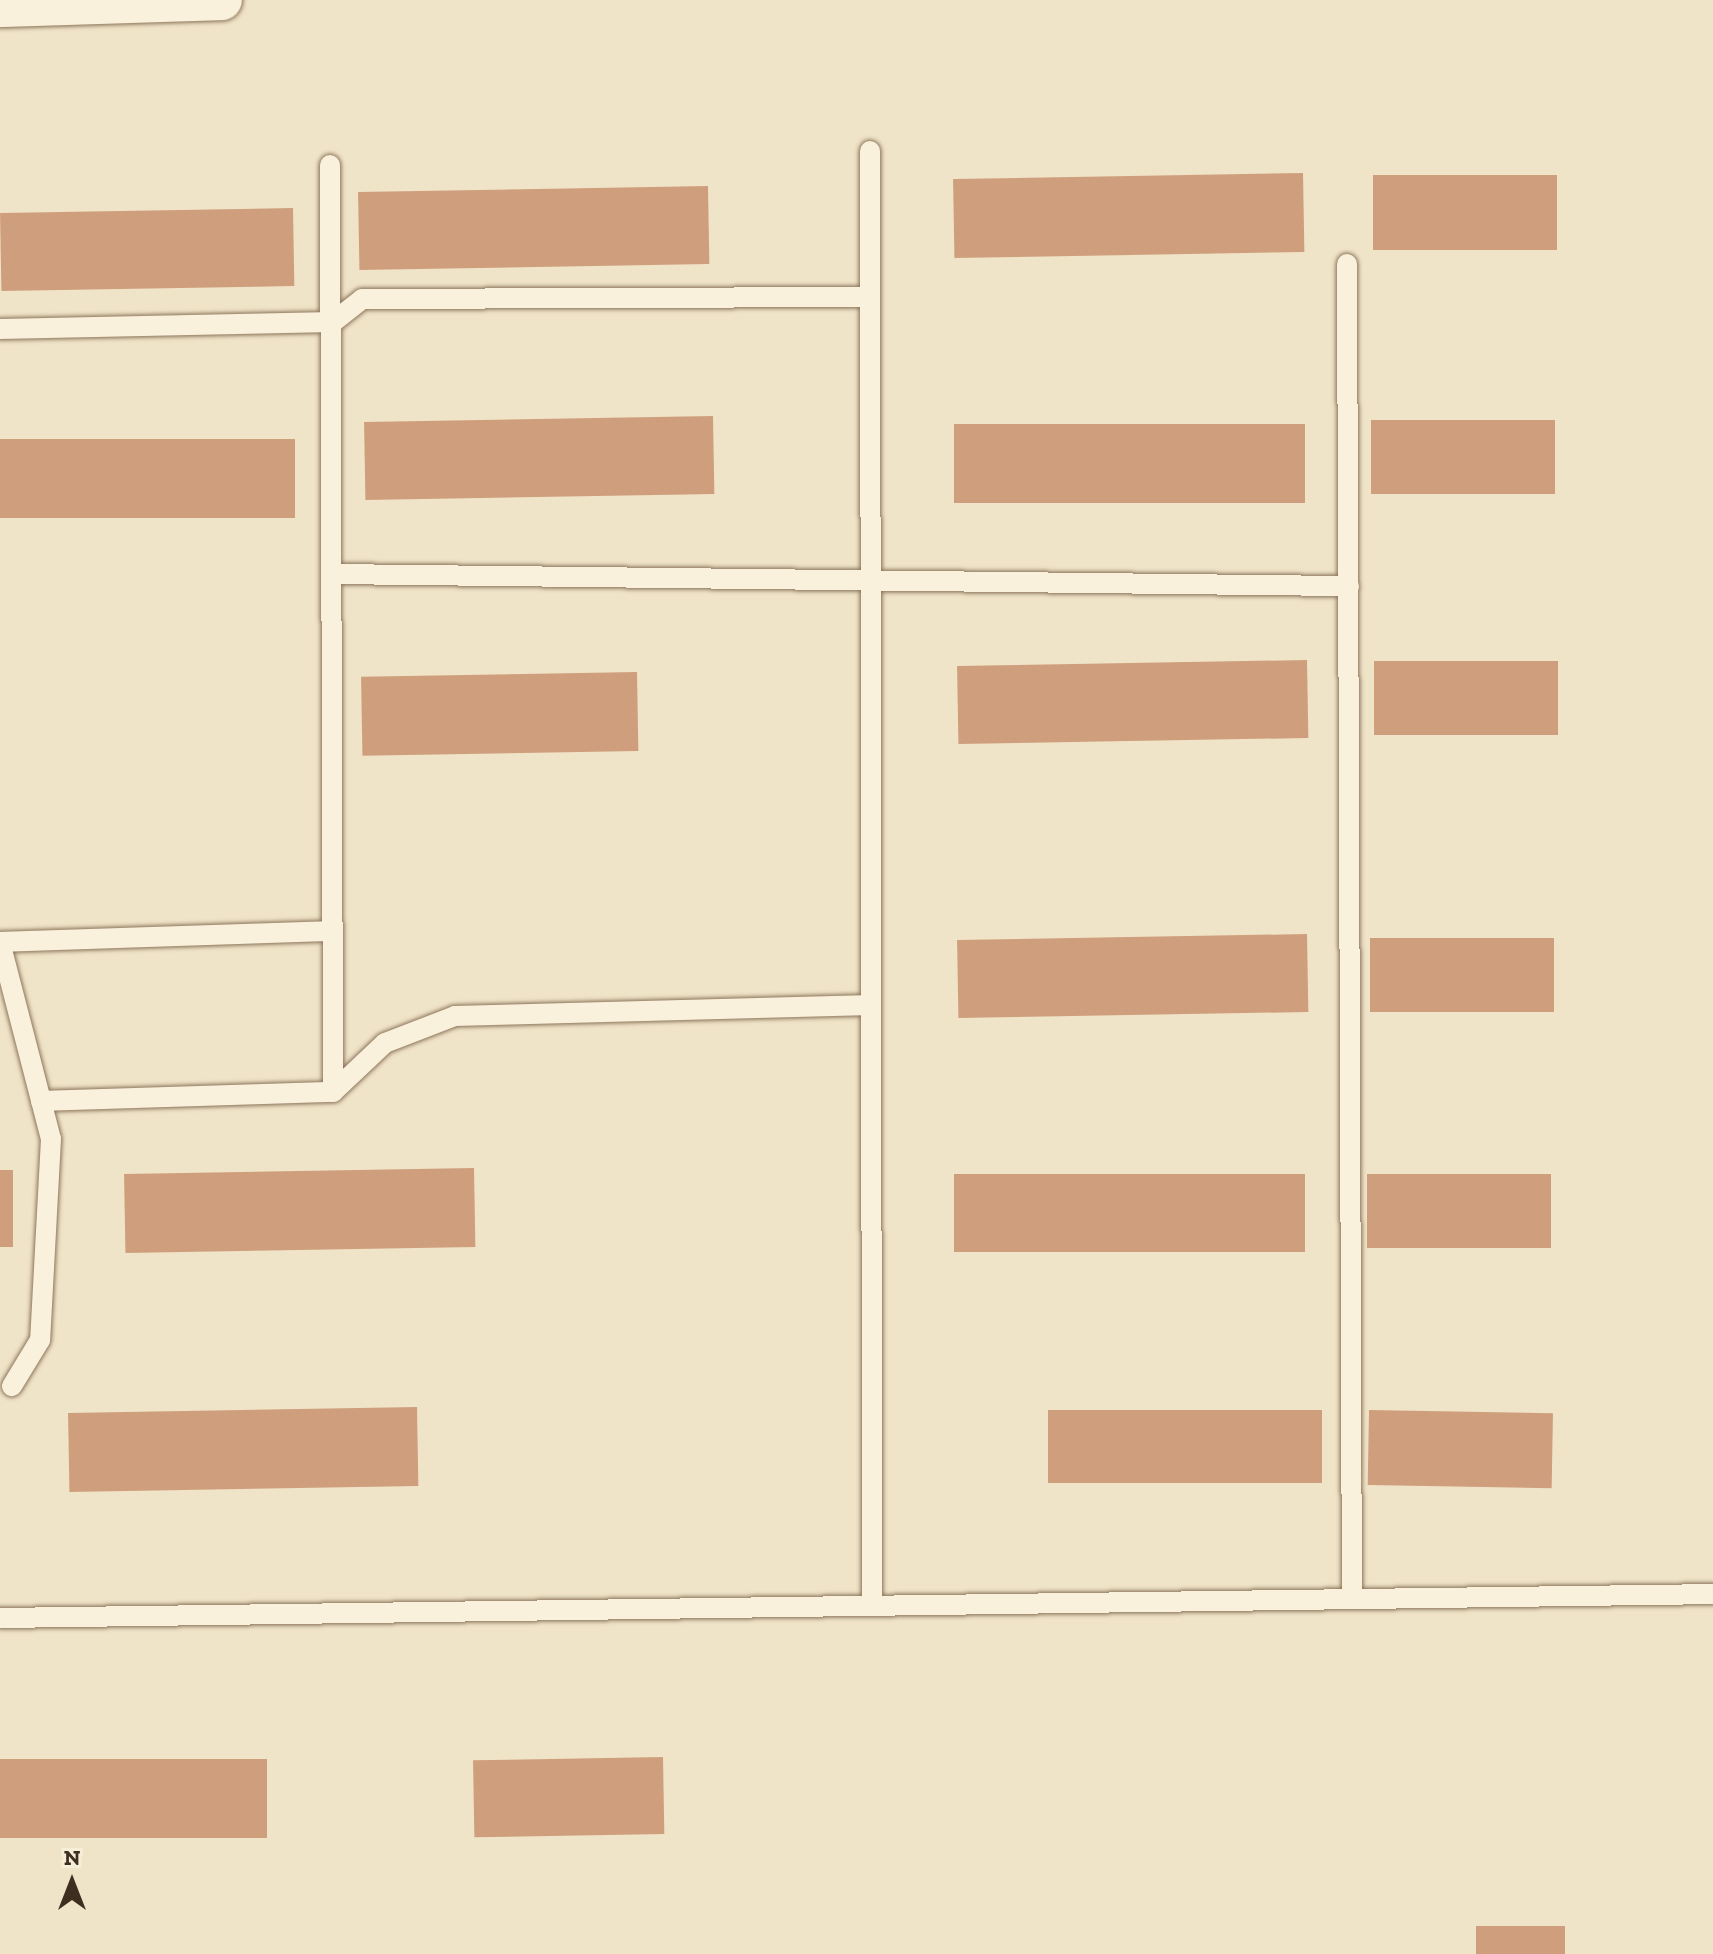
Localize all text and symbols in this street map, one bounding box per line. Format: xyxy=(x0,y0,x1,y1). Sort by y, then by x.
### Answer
north arrow xyxy=(32,1842,112,1922)
text: N xyxy=(64,1844,80,1871)

